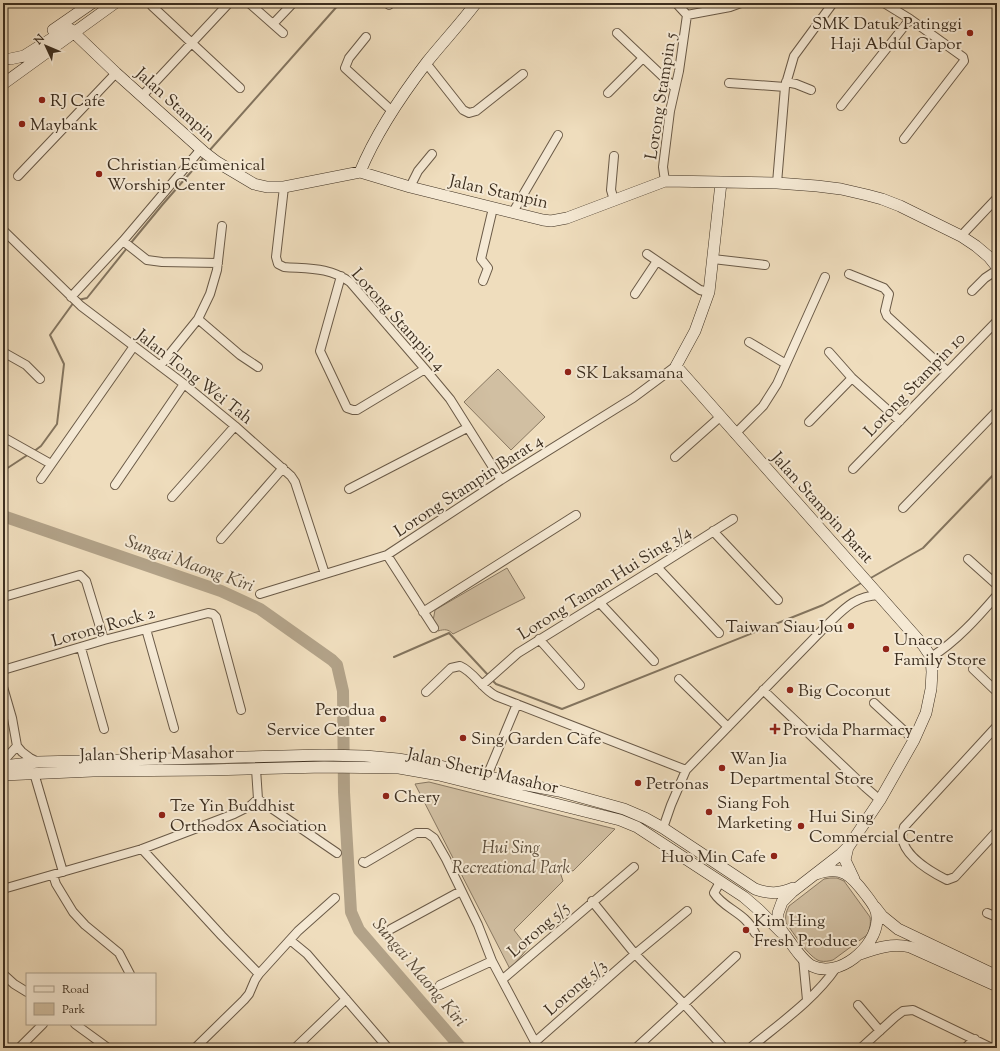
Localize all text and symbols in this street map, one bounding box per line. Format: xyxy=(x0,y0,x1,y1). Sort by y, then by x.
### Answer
place label: SMK Datuk Patinggi Haji Abdul Gapor xyxy=(812,13,963,57)
north arrow xyxy=(26,26,66,66)
marker: SMK Datuk Patinggi Haji Abdul Gapor xyxy=(965,28,975,38)
text: N xyxy=(30,31,48,49)
street label: Lorong Stampin 5 xyxy=(640,31,684,162)
street label: Jalan Stampin xyxy=(128,62,220,148)
place label: RJ Cafe xyxy=(50,90,105,114)
marker: RJ Cafe xyxy=(37,95,47,105)
place label: Maybank xyxy=(30,114,98,138)
marker: Maybank xyxy=(17,119,27,129)
place label: Christian Ecumenical Worship Center xyxy=(107,154,265,198)
marker: Christian Ecumenical Worship Center xyxy=(94,169,104,179)
street label: Jalan Stampin xyxy=(446,170,550,216)
street label: Lorong Stampin 4 xyxy=(345,264,451,377)
street label: Jalan Tong Wei Tah xyxy=(129,324,257,431)
street label: Lorong Stampin 10 xyxy=(859,328,972,443)
place label: SK Laksamana xyxy=(576,362,684,386)
marker: SK Laksamana xyxy=(563,367,573,377)
street label: Lorong Stampin Barat 4 xyxy=(390,429,549,544)
street label: Jalan Stampin Barat xyxy=(764,447,878,570)
street label: Lorong Taman Hui Sing 3/4 xyxy=(514,520,697,647)
water label: Sungai Maong Kiri xyxy=(121,530,257,600)
street label: Lorong Rock 2 xyxy=(49,602,158,654)
place label: Taiwan Siau Jou xyxy=(726,616,843,640)
marker: Taiwan Siau Jou xyxy=(846,621,856,631)
place label: Unaco Family Store xyxy=(894,629,986,673)
marker: Unaco Family Store xyxy=(881,644,891,654)
place label: Big Coconut xyxy=(798,680,891,704)
marker: Big Coconut xyxy=(785,685,795,695)
place label: Perodua Service Center xyxy=(267,699,376,743)
marker: Perodua Service Center xyxy=(378,714,388,724)
place label: Provida Pharmacy xyxy=(783,719,914,743)
marker: Provida Pharmacy xyxy=(770,724,780,734)
place label: Sing Garden Cafe xyxy=(471,728,601,752)
marker: Sing Garden Cafe xyxy=(458,733,468,743)
street label: Jalan Sherip Masahor xyxy=(79,742,235,768)
street label: Jalan Sherip Masahor xyxy=(404,743,561,801)
place label: Wan Jia Departmental Store xyxy=(730,748,874,792)
marker: Wan Jia Departmental Store xyxy=(717,763,727,773)
place label: Petronas xyxy=(646,773,709,797)
marker: Petronas xyxy=(633,778,643,788)
place label: Chery xyxy=(394,786,441,810)
marker: Chery xyxy=(381,791,391,801)
place label: Siang Foh Marketing xyxy=(717,792,792,836)
place label: Tze Yin Buddhist Orthodox Asociation xyxy=(170,795,327,839)
place label: Hui Sing Commercial Centre xyxy=(809,806,954,850)
marker: Siang Foh Marketing xyxy=(704,807,714,817)
marker: Tze Yin Buddhist Orthodox Asociation xyxy=(157,810,167,820)
marker: Hui Sing Commercial Centre xyxy=(796,821,806,831)
park label: Hui Sing Recreational Park xyxy=(452,837,570,881)
place label: Huo Min Cafe xyxy=(661,846,766,870)
marker: Huo Min Cafe xyxy=(769,851,779,861)
street label: Lorong 5/5 xyxy=(503,897,575,964)
place label: Kim Hing Fresh Produce xyxy=(754,910,858,954)
water label: Sungai Maong Kiri xyxy=(365,913,472,1033)
marker: Kim Hing Fresh Produce xyxy=(741,925,751,935)
street label: Lorong 5/3 xyxy=(540,955,613,1022)
legend xyxy=(26,973,156,1025)
text: Road xyxy=(62,981,89,999)
text: Park xyxy=(62,1001,85,1019)

